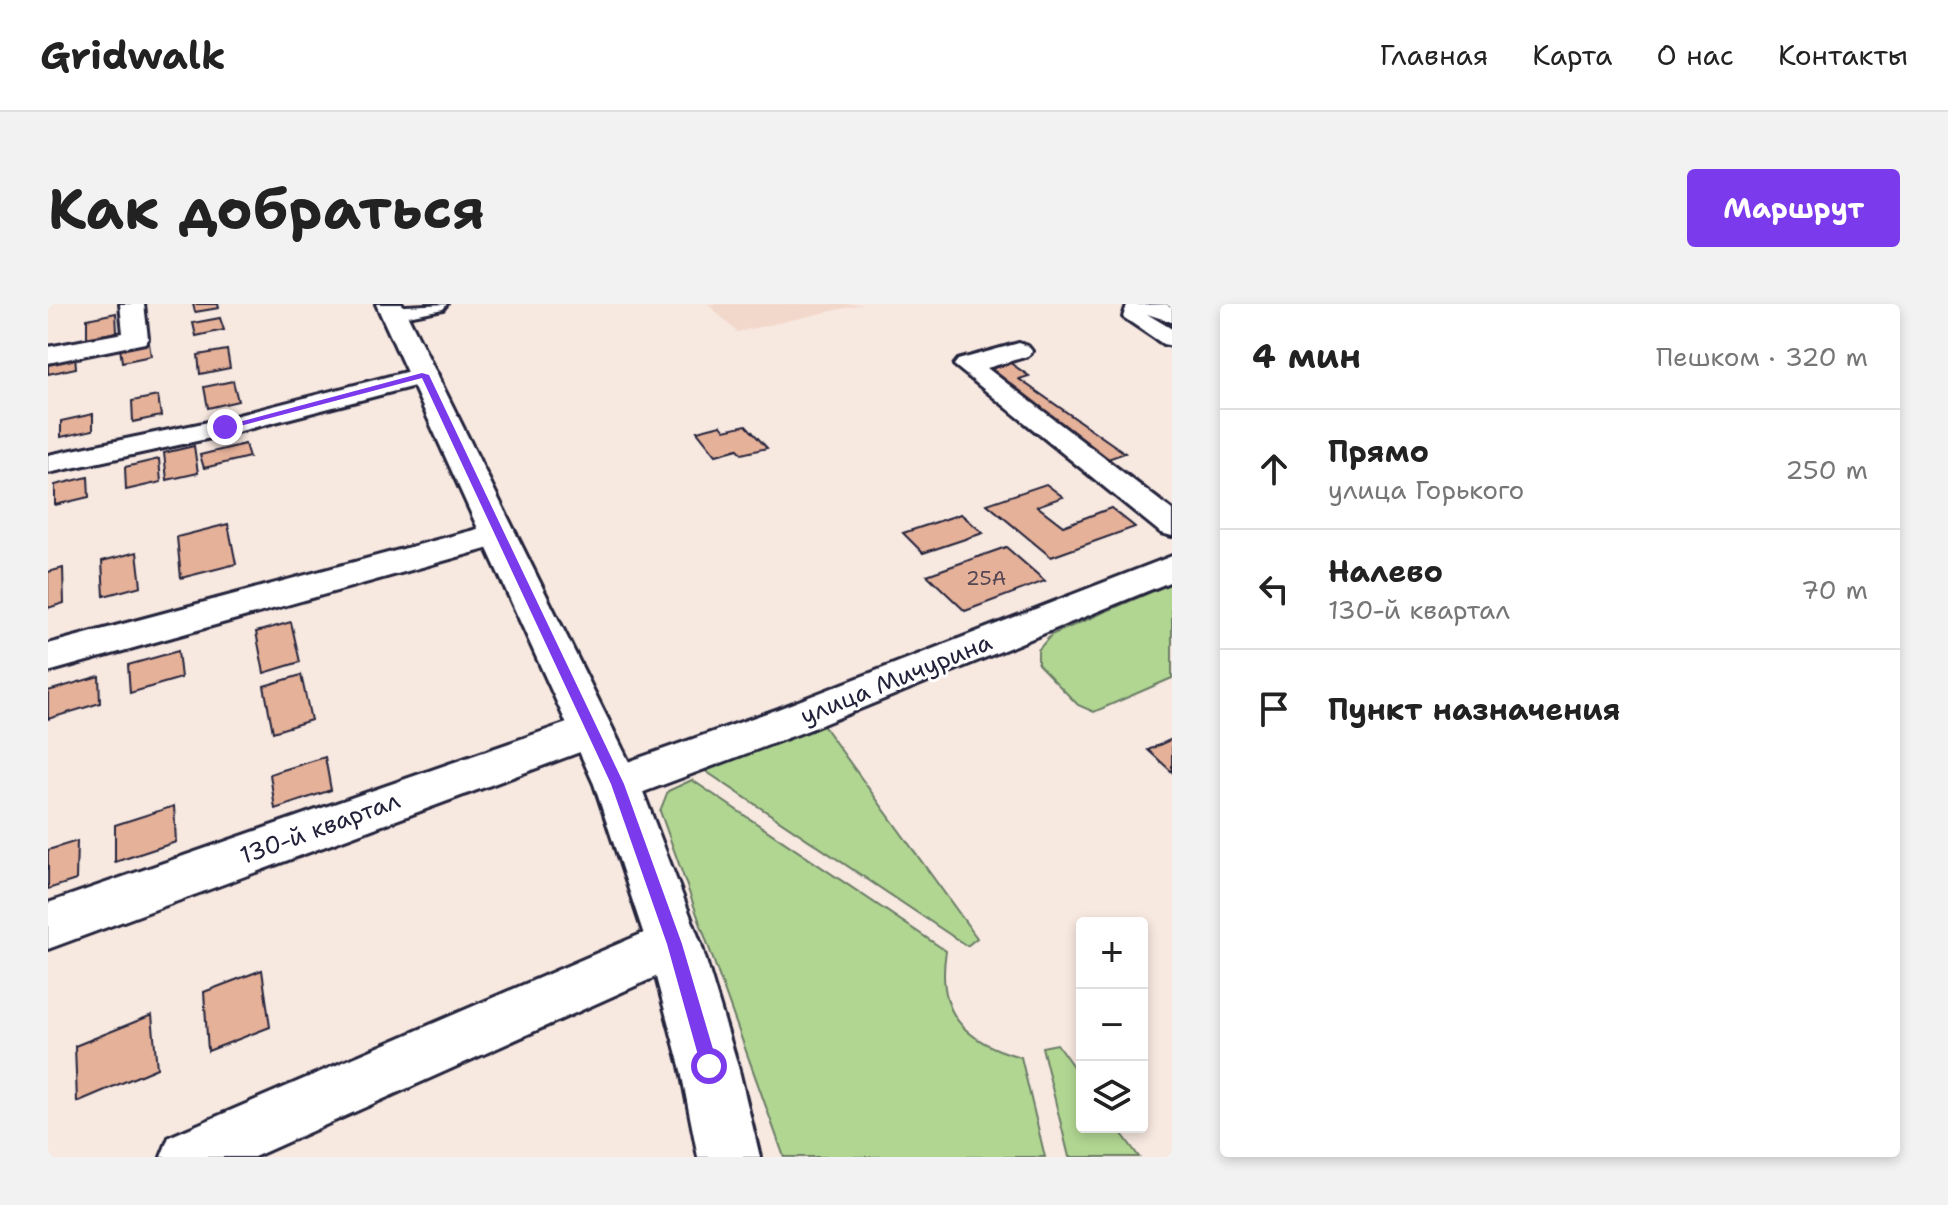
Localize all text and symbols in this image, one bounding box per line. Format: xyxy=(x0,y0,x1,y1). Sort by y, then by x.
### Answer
text: Gridwalk xyxy=(40,30,226,81)
text: Главная xyxy=(1380,36,1488,74)
text: Карта xyxy=(1532,36,1612,74)
text: О нас xyxy=(1656,36,1734,74)
text: Контакты xyxy=(1778,36,1908,74)
button: Маршрут xyxy=(1687,169,1900,247)
text: Как добраться xyxy=(48,171,485,246)
text: 4 мин xyxy=(1252,333,1361,379)
text: Пешком · 320 m xyxy=(1656,339,1868,374)
route end xyxy=(207,409,243,445)
text: Прямо xyxy=(1328,431,1429,472)
icon: ahead xyxy=(1252,447,1296,491)
text: 250 m xyxy=(1785,452,1868,487)
text: улица Горького xyxy=(1328,472,1524,507)
text: Налево xyxy=(1328,551,1443,592)
house number: 25А xyxy=(966,565,1006,591)
icon: left xyxy=(1252,567,1296,611)
text: 70 m xyxy=(1801,572,1868,607)
text: 130-й квартал xyxy=(1328,592,1510,627)
street label: улица Мичурина xyxy=(795,626,997,732)
icon: arrive xyxy=(1252,687,1296,731)
text: Пункт назначения xyxy=(1328,689,1620,730)
street label: 130-й квартал xyxy=(236,784,404,872)
map controls xyxy=(1076,917,1148,1133)
button: + xyxy=(1076,917,1148,989)
button: − xyxy=(1076,989,1148,1061)
route start xyxy=(691,1048,727,1084)
button: layers xyxy=(1076,1061,1148,1133)

